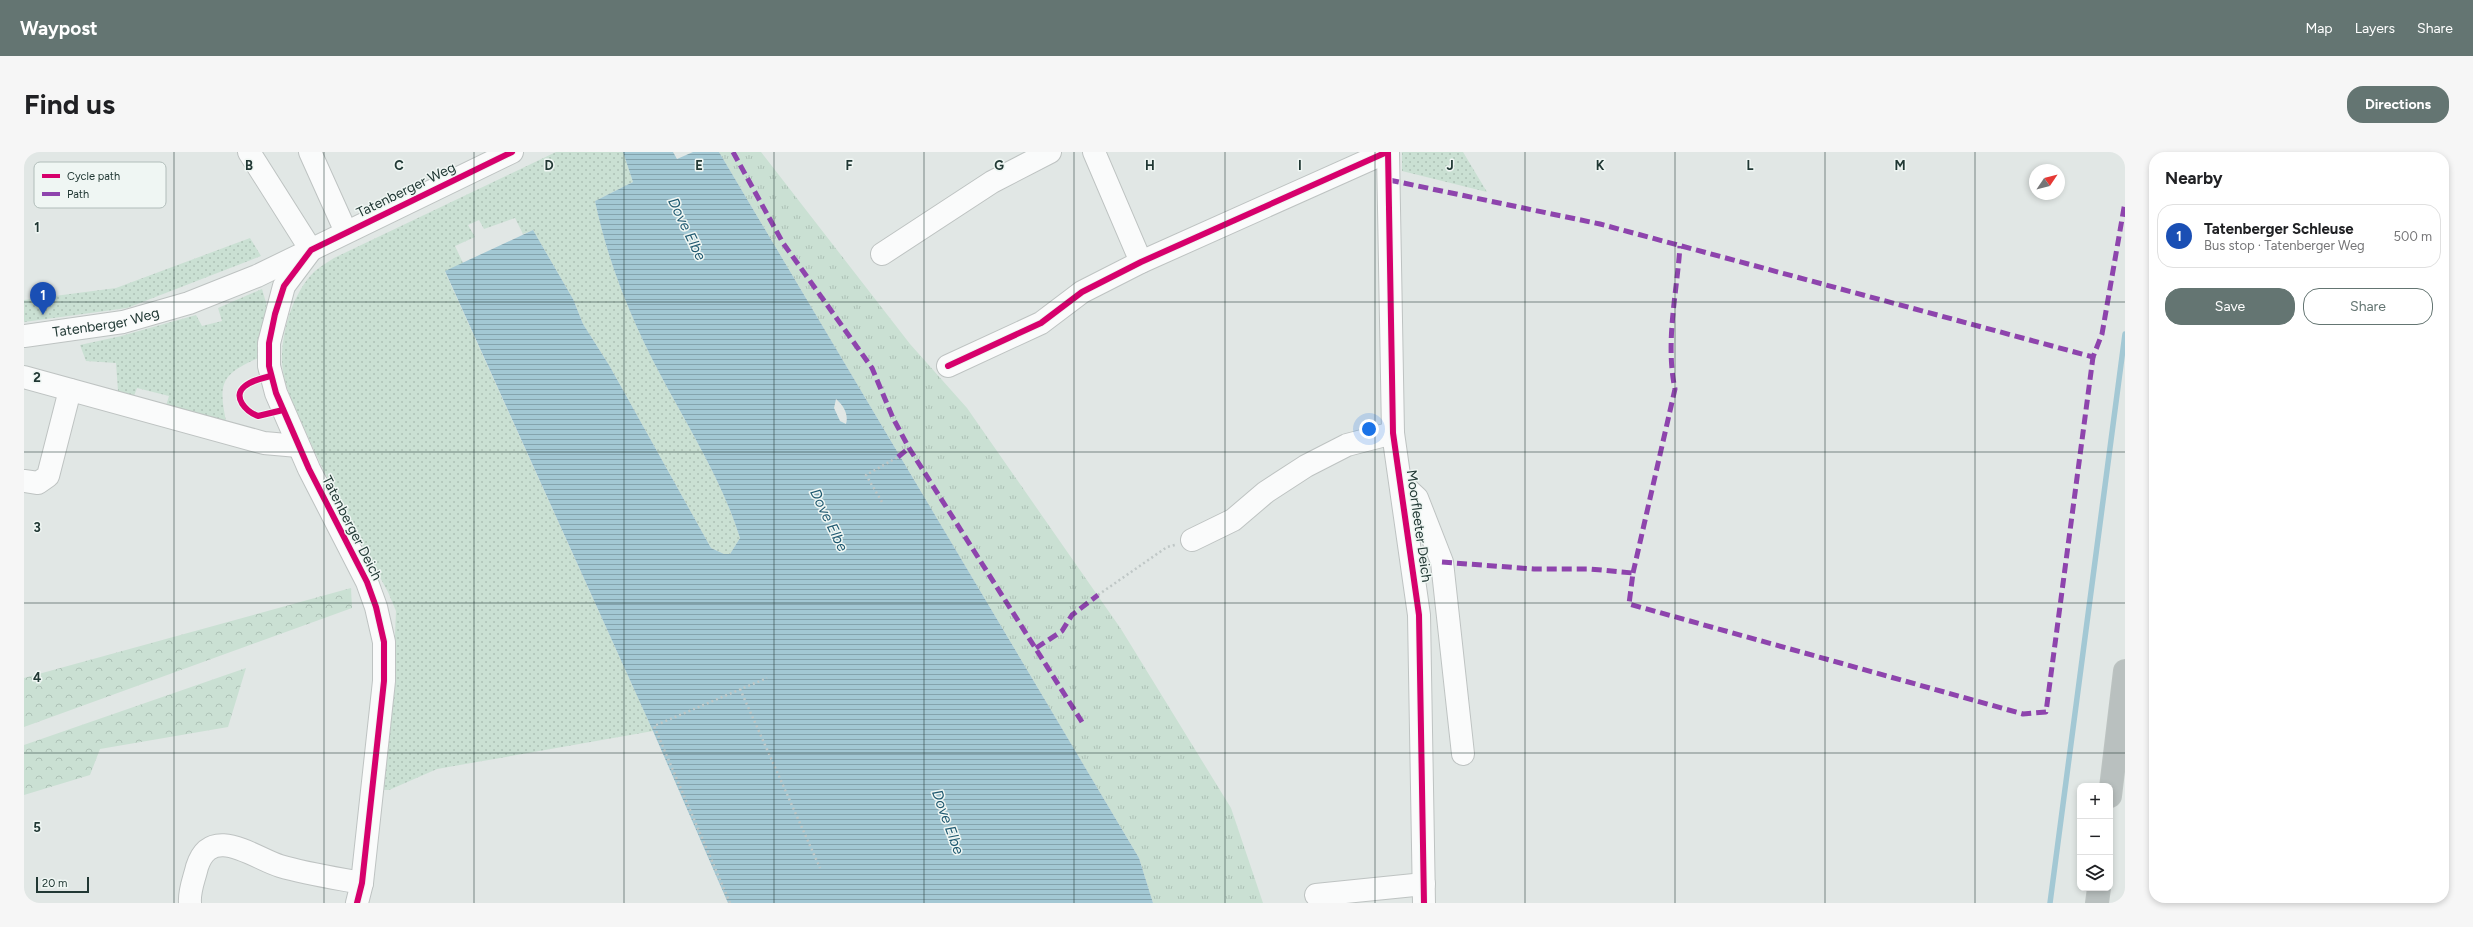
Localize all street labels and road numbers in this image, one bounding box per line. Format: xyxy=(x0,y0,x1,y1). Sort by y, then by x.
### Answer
street label: Tatenberger Weg xyxy=(354,159,458,221)
street label: Tatenberger Weg xyxy=(51,304,161,340)
street label: Moorfleeter Deich xyxy=(1403,469,1435,583)
street label: Tatenberger Deich xyxy=(318,473,386,583)

